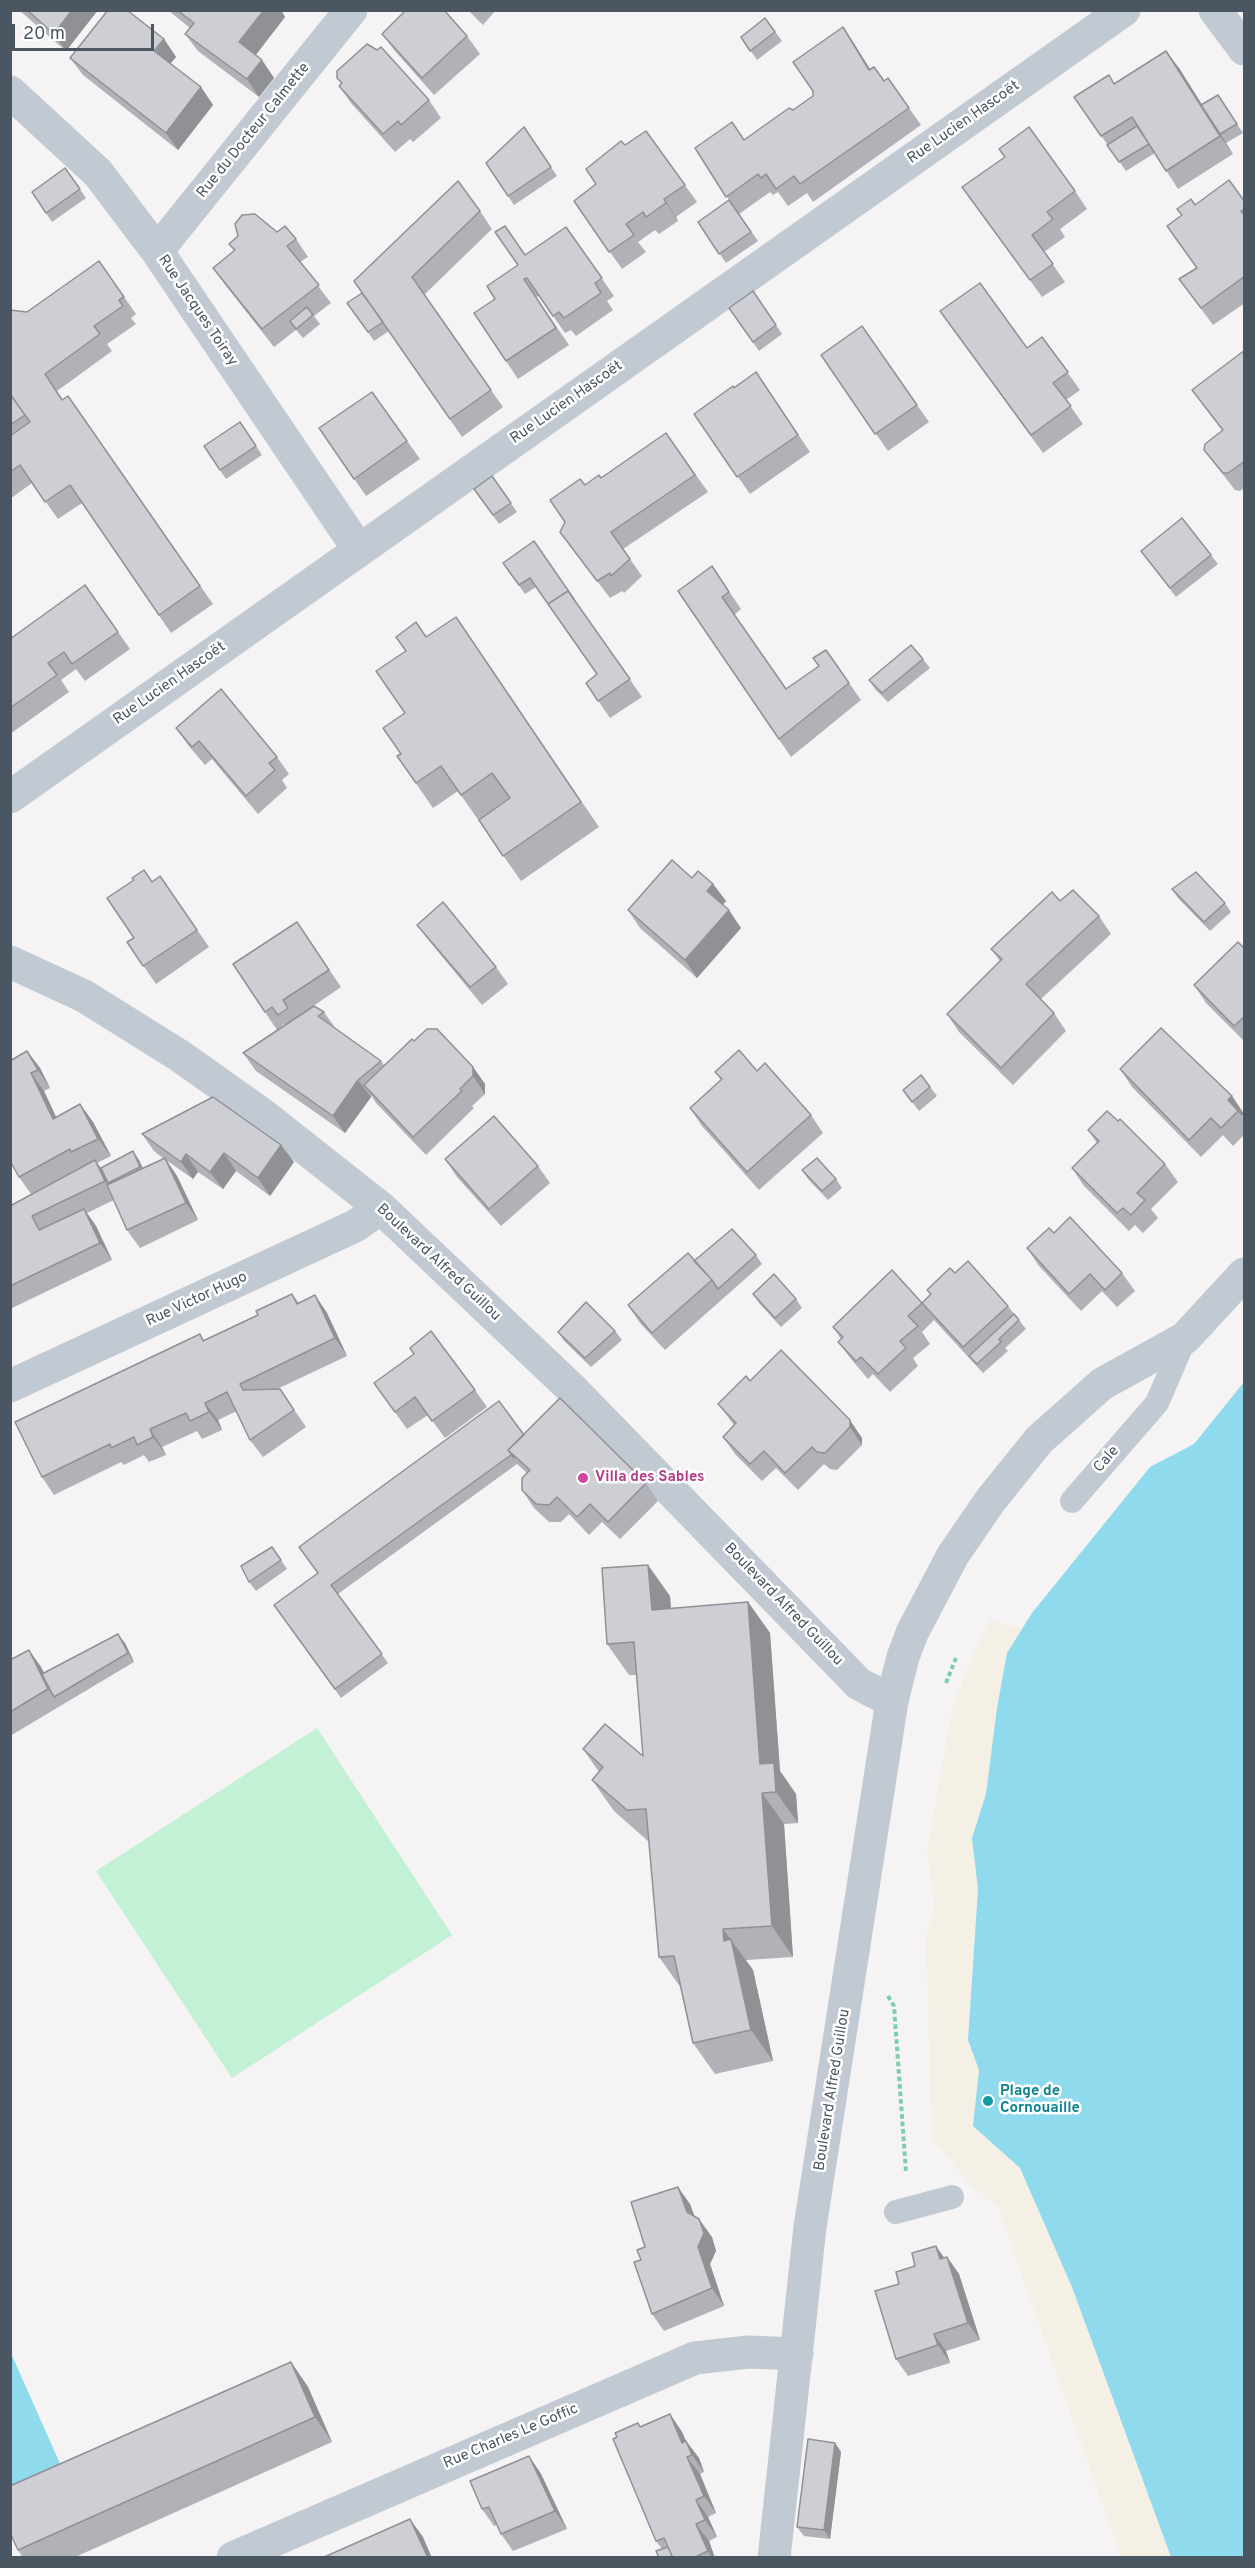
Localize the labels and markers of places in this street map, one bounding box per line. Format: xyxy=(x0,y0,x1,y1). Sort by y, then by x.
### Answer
place label: Villa des Sables xyxy=(595,1469,704,1487)
marker: Villa des Sables xyxy=(576,1471,590,1485)
place label: Plage de Cornouaille xyxy=(1000,2083,1080,2118)
marker: Plage de Cornouaille xyxy=(981,2094,995,2108)

